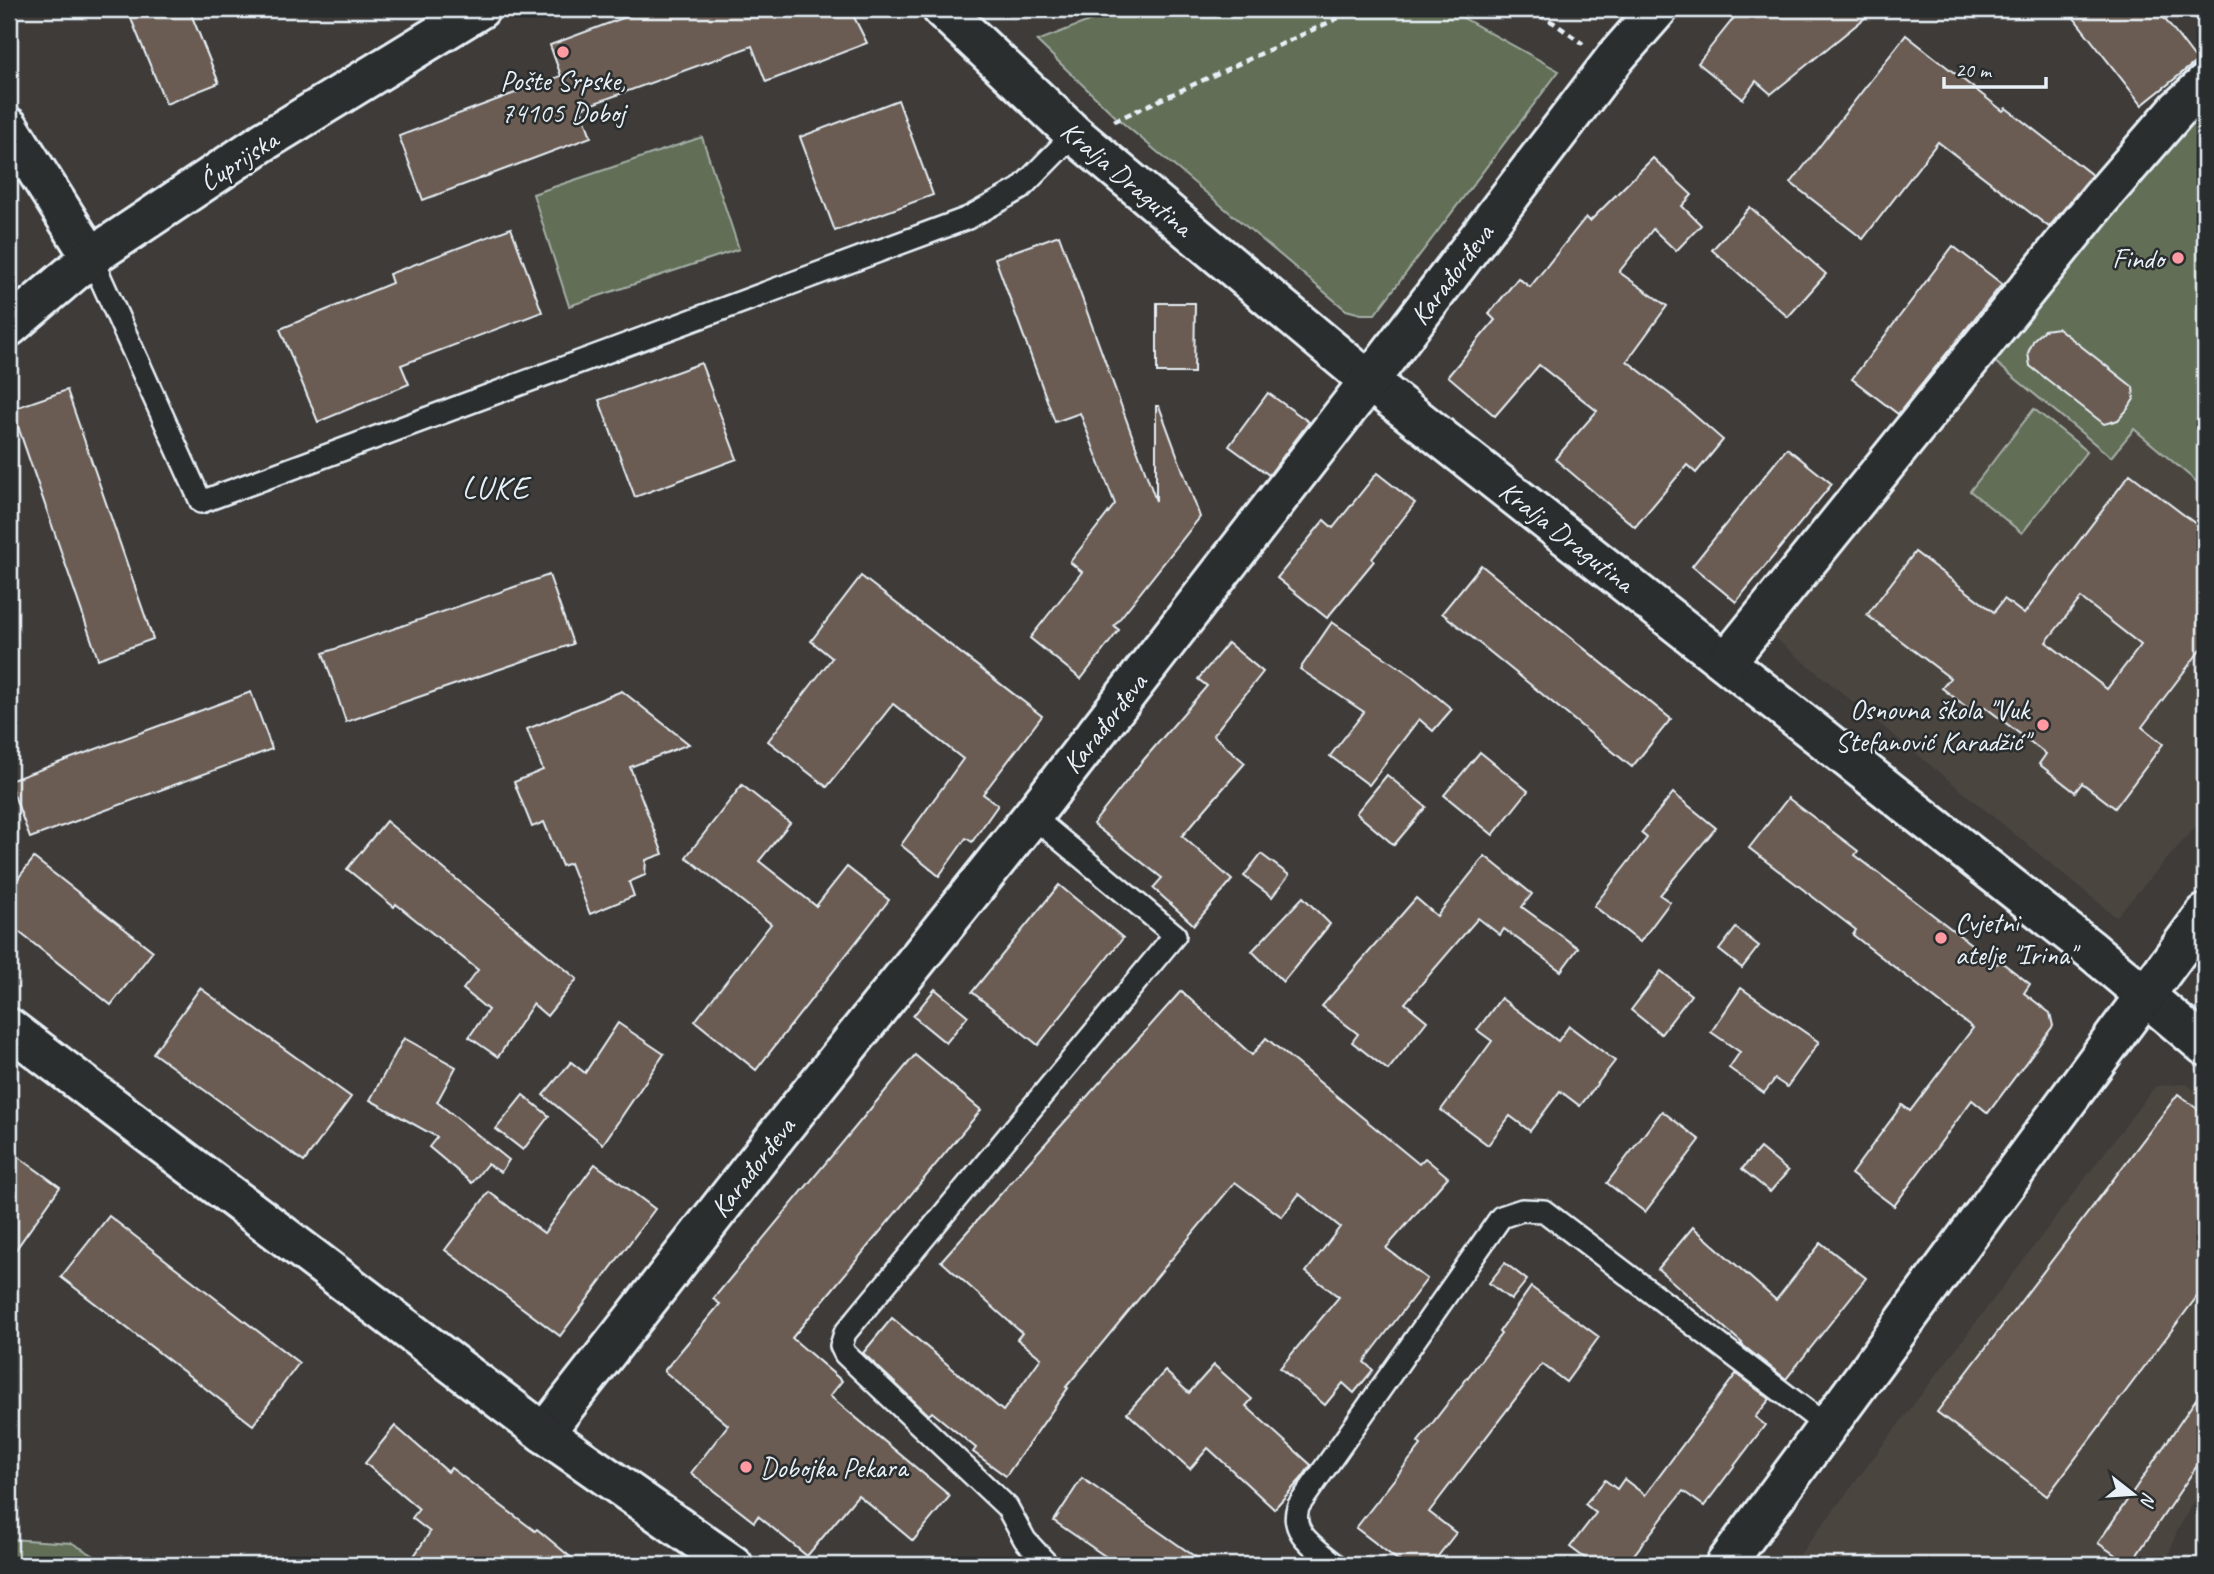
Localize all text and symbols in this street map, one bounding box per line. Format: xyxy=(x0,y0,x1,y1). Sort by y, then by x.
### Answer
marker: Pošte Srpske, 74105 Doboj xyxy=(555,44,571,60)
scale bar xyxy=(1944,46,2046,90)
text: 20 m xyxy=(1955,57,1993,83)
place label: Pošte Srpske, 74105 Doboj xyxy=(500,63,629,130)
street label: Kralja Dragutina xyxy=(1054,113,1202,245)
street label: Ćuprijska xyxy=(192,121,286,199)
street label: Karađorđeva xyxy=(1402,215,1502,332)
place label: Findo xyxy=(2112,241,2167,276)
marker: Findo xyxy=(2170,250,2186,266)
district label: LUKE xyxy=(462,467,532,508)
street label: Kralja Dragutina xyxy=(1492,473,1643,601)
street label: Karađorđeva xyxy=(1054,665,1156,781)
place label: Osnovna škola "Vuk Stefanović Karadžić" xyxy=(1835,692,2034,759)
marker: Osnovna škola "Vuk Stefanović Karadžić" xyxy=(2035,717,2051,733)
place label: Cvjetni atelje "Irina" xyxy=(1955,905,2081,972)
marker: Cvjetni atelje "Irina" xyxy=(1933,930,1949,946)
street label: Karađorđeva xyxy=(702,1109,804,1225)
place label: Dobojka Pekara xyxy=(760,1450,910,1485)
north arrow xyxy=(2098,1458,2168,1528)
marker: Dobojka Pekara xyxy=(738,1459,754,1475)
text: N xyxy=(2134,1490,2161,1511)

